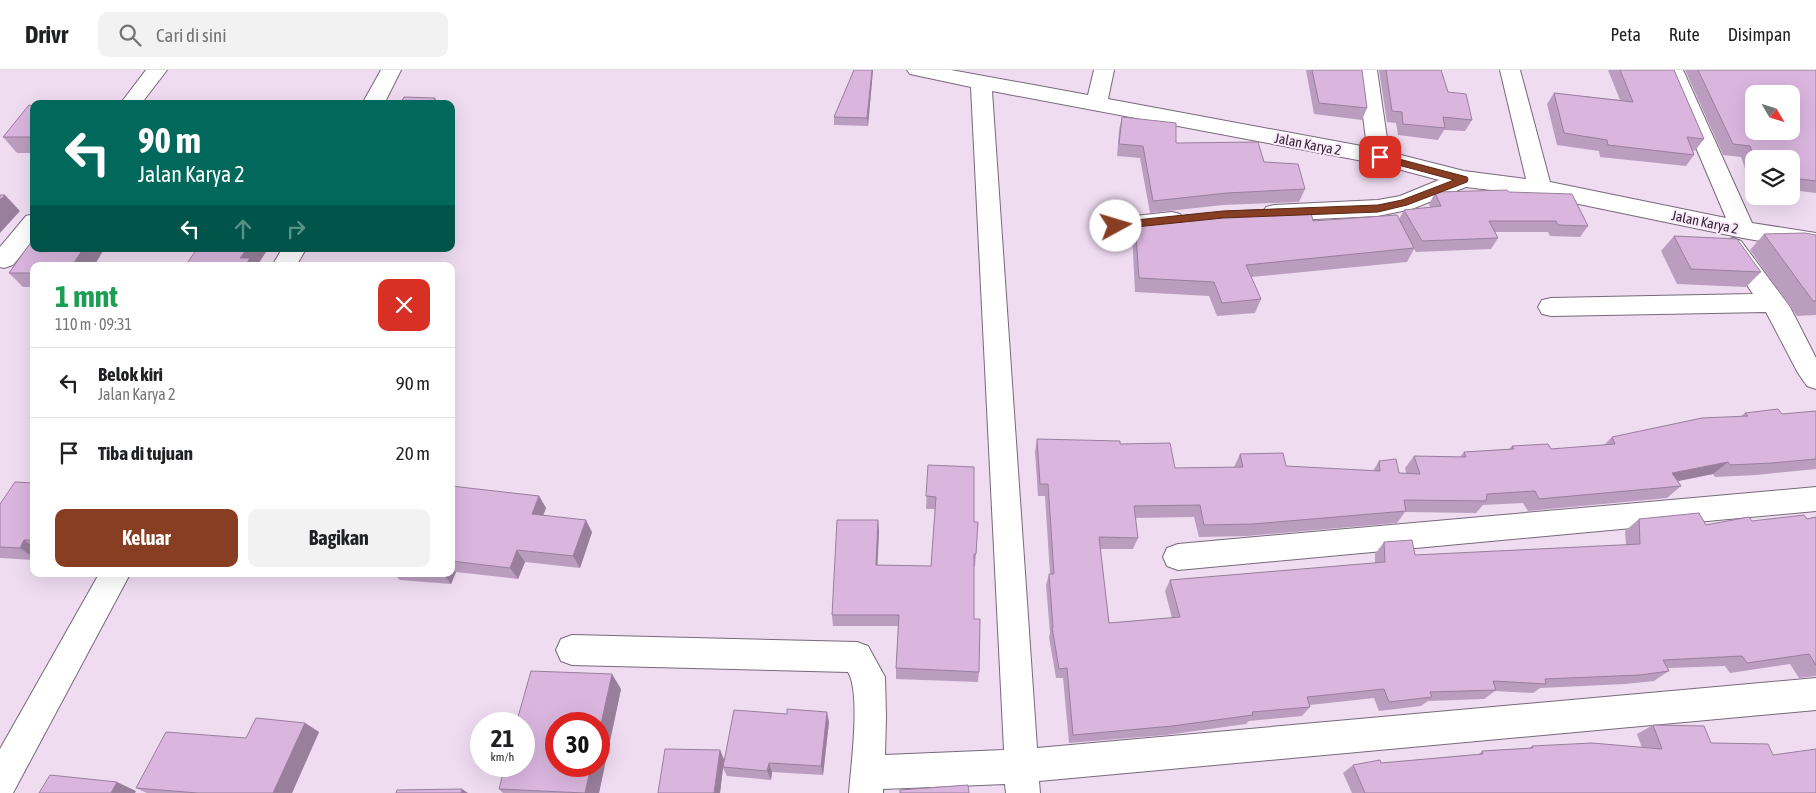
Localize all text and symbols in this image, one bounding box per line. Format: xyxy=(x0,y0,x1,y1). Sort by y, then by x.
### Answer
search box xyxy=(98,12,448,57)
text: Drivr xyxy=(25,21,68,48)
icon: search xyxy=(116,21,144,49)
text: Cari di sini xyxy=(156,24,227,46)
text: Peta xyxy=(1610,24,1641,45)
text: Rute xyxy=(1669,24,1700,45)
text: Disimpan xyxy=(1728,24,1791,45)
north arrow xyxy=(1745,85,1800,140)
map controls xyxy=(1745,85,1800,205)
icon: left xyxy=(55,120,120,185)
text: 90 m xyxy=(138,120,201,160)
street label: Jalan Karya 2 xyxy=(1273,130,1343,158)
pin xyxy=(1359,136,1401,178)
icon: arrive xyxy=(1366,143,1394,171)
button: layers xyxy=(1745,150,1800,205)
text: Jalan Karya 2 xyxy=(138,161,245,187)
position arrow xyxy=(1089,199,1141,251)
street label: Jalan Karya 2 xyxy=(1670,207,1740,237)
icon: left xyxy=(176,215,204,243)
icon: ahead xyxy=(229,215,257,243)
icon: right xyxy=(282,215,310,243)
text: 1 mnt xyxy=(55,279,118,313)
button: close xyxy=(378,279,430,331)
text: 110 m · 09:31 xyxy=(55,315,132,333)
text: Belok kiri xyxy=(98,363,163,385)
icon: left xyxy=(55,369,83,397)
text: 90 m xyxy=(396,372,430,394)
text: Jalan Karya 2 xyxy=(98,385,175,403)
icon: arrive xyxy=(55,439,83,467)
text: Tiba di tujuan xyxy=(98,442,193,464)
text: 20 m xyxy=(396,442,430,464)
button: Keluar xyxy=(55,509,238,567)
button: Bagikan xyxy=(248,509,430,567)
speed limit sign: 30 xyxy=(545,712,610,777)
text: 21 xyxy=(491,724,514,752)
text: km/h xyxy=(491,750,514,764)

